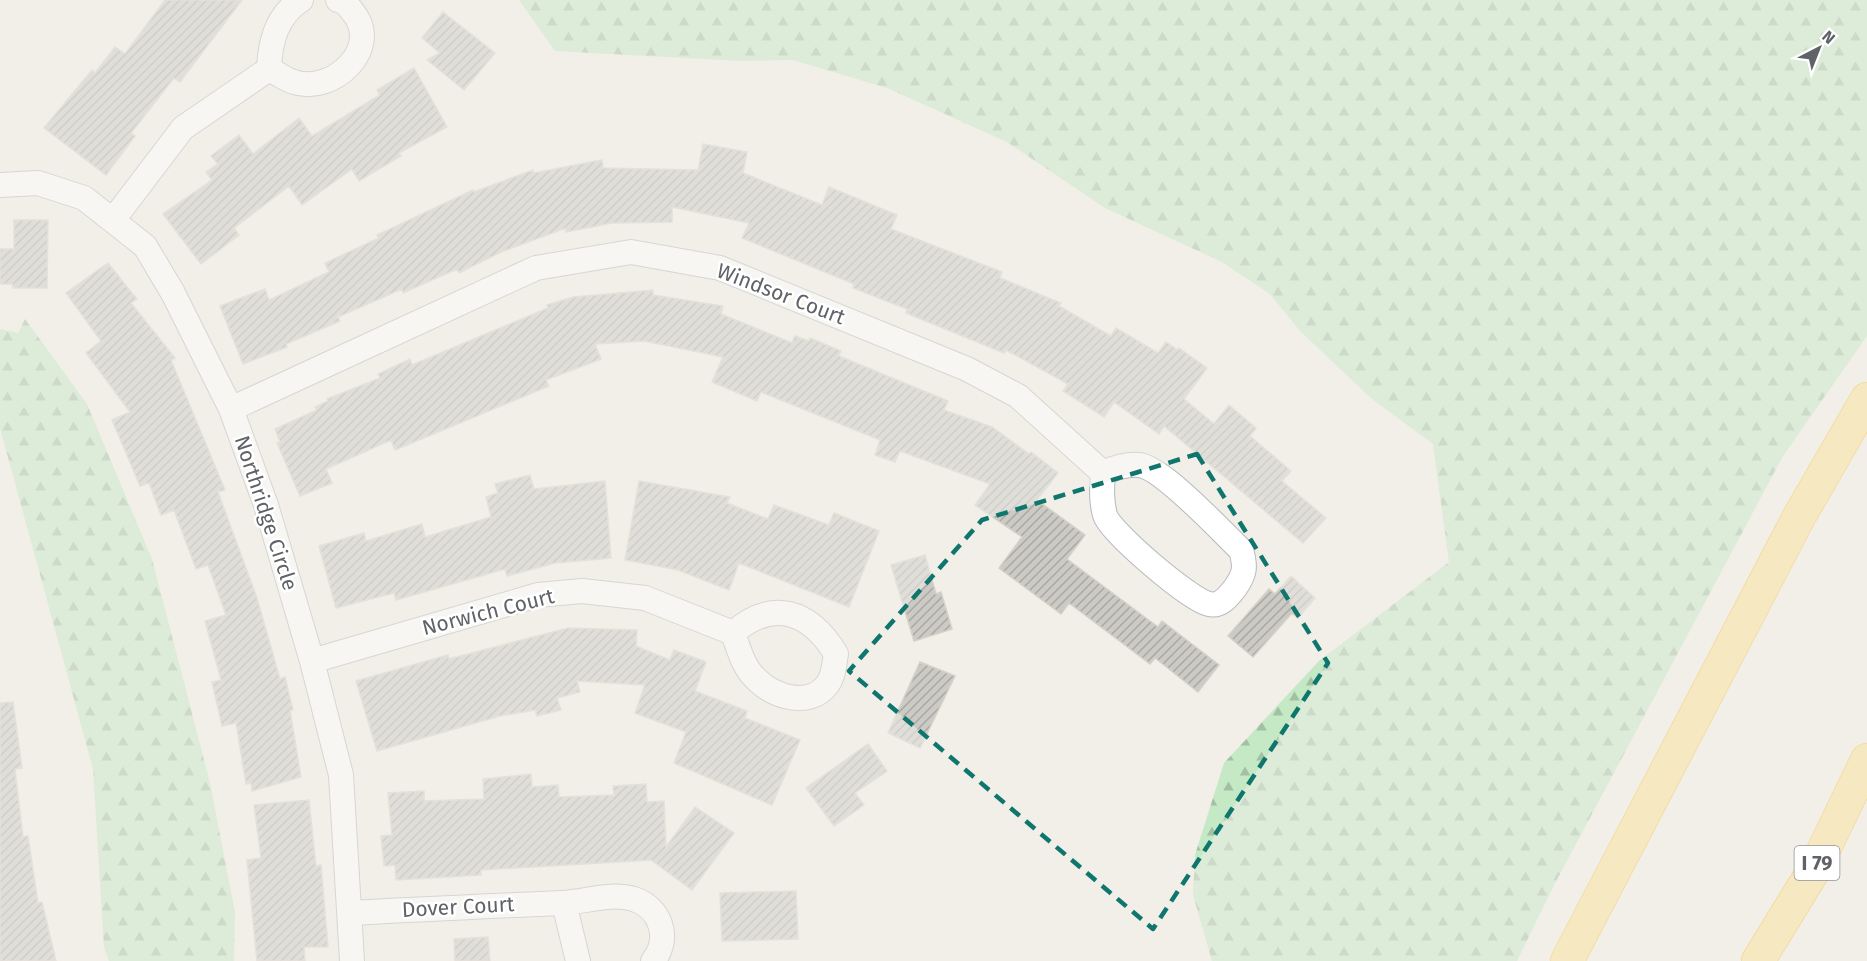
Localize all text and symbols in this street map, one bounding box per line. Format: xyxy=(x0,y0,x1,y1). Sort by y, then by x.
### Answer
north arrow xyxy=(1789,18,1849,78)
text: N xyxy=(1818,27,1839,48)
street label: Windsor Court xyxy=(713,258,849,331)
street label: Northridge Circle xyxy=(229,432,303,594)
street label: Norwich Court xyxy=(419,583,557,641)
road number: I 79 xyxy=(1794,846,1840,880)
street label: Dover Court xyxy=(401,891,515,923)

